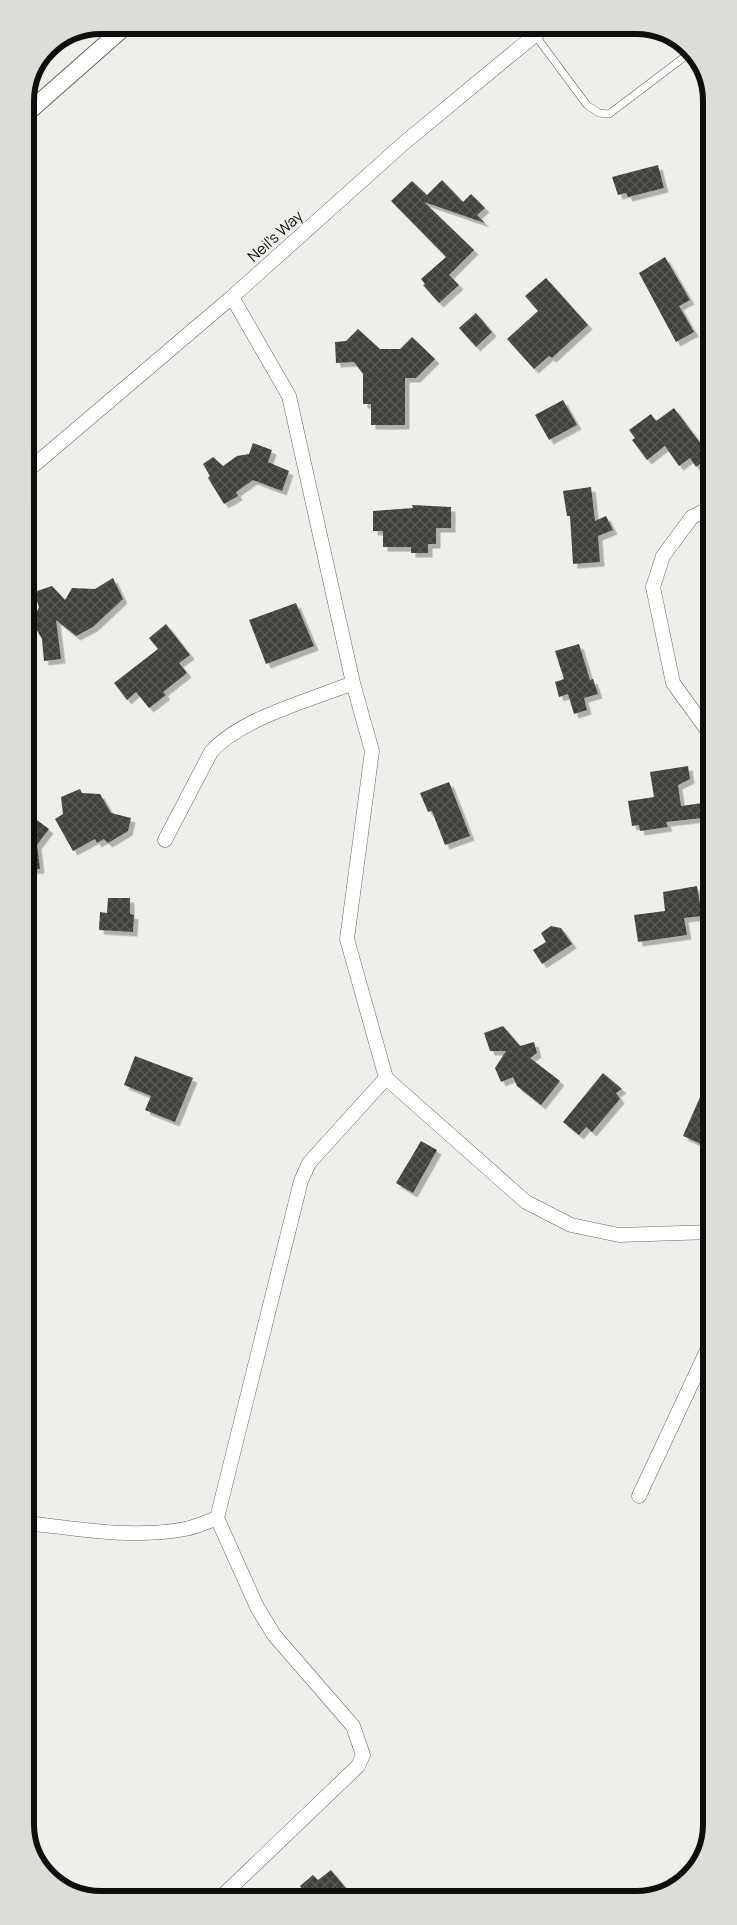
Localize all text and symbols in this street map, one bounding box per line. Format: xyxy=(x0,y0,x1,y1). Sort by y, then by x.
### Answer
street label: Neil's Way xyxy=(243,205,307,266)

